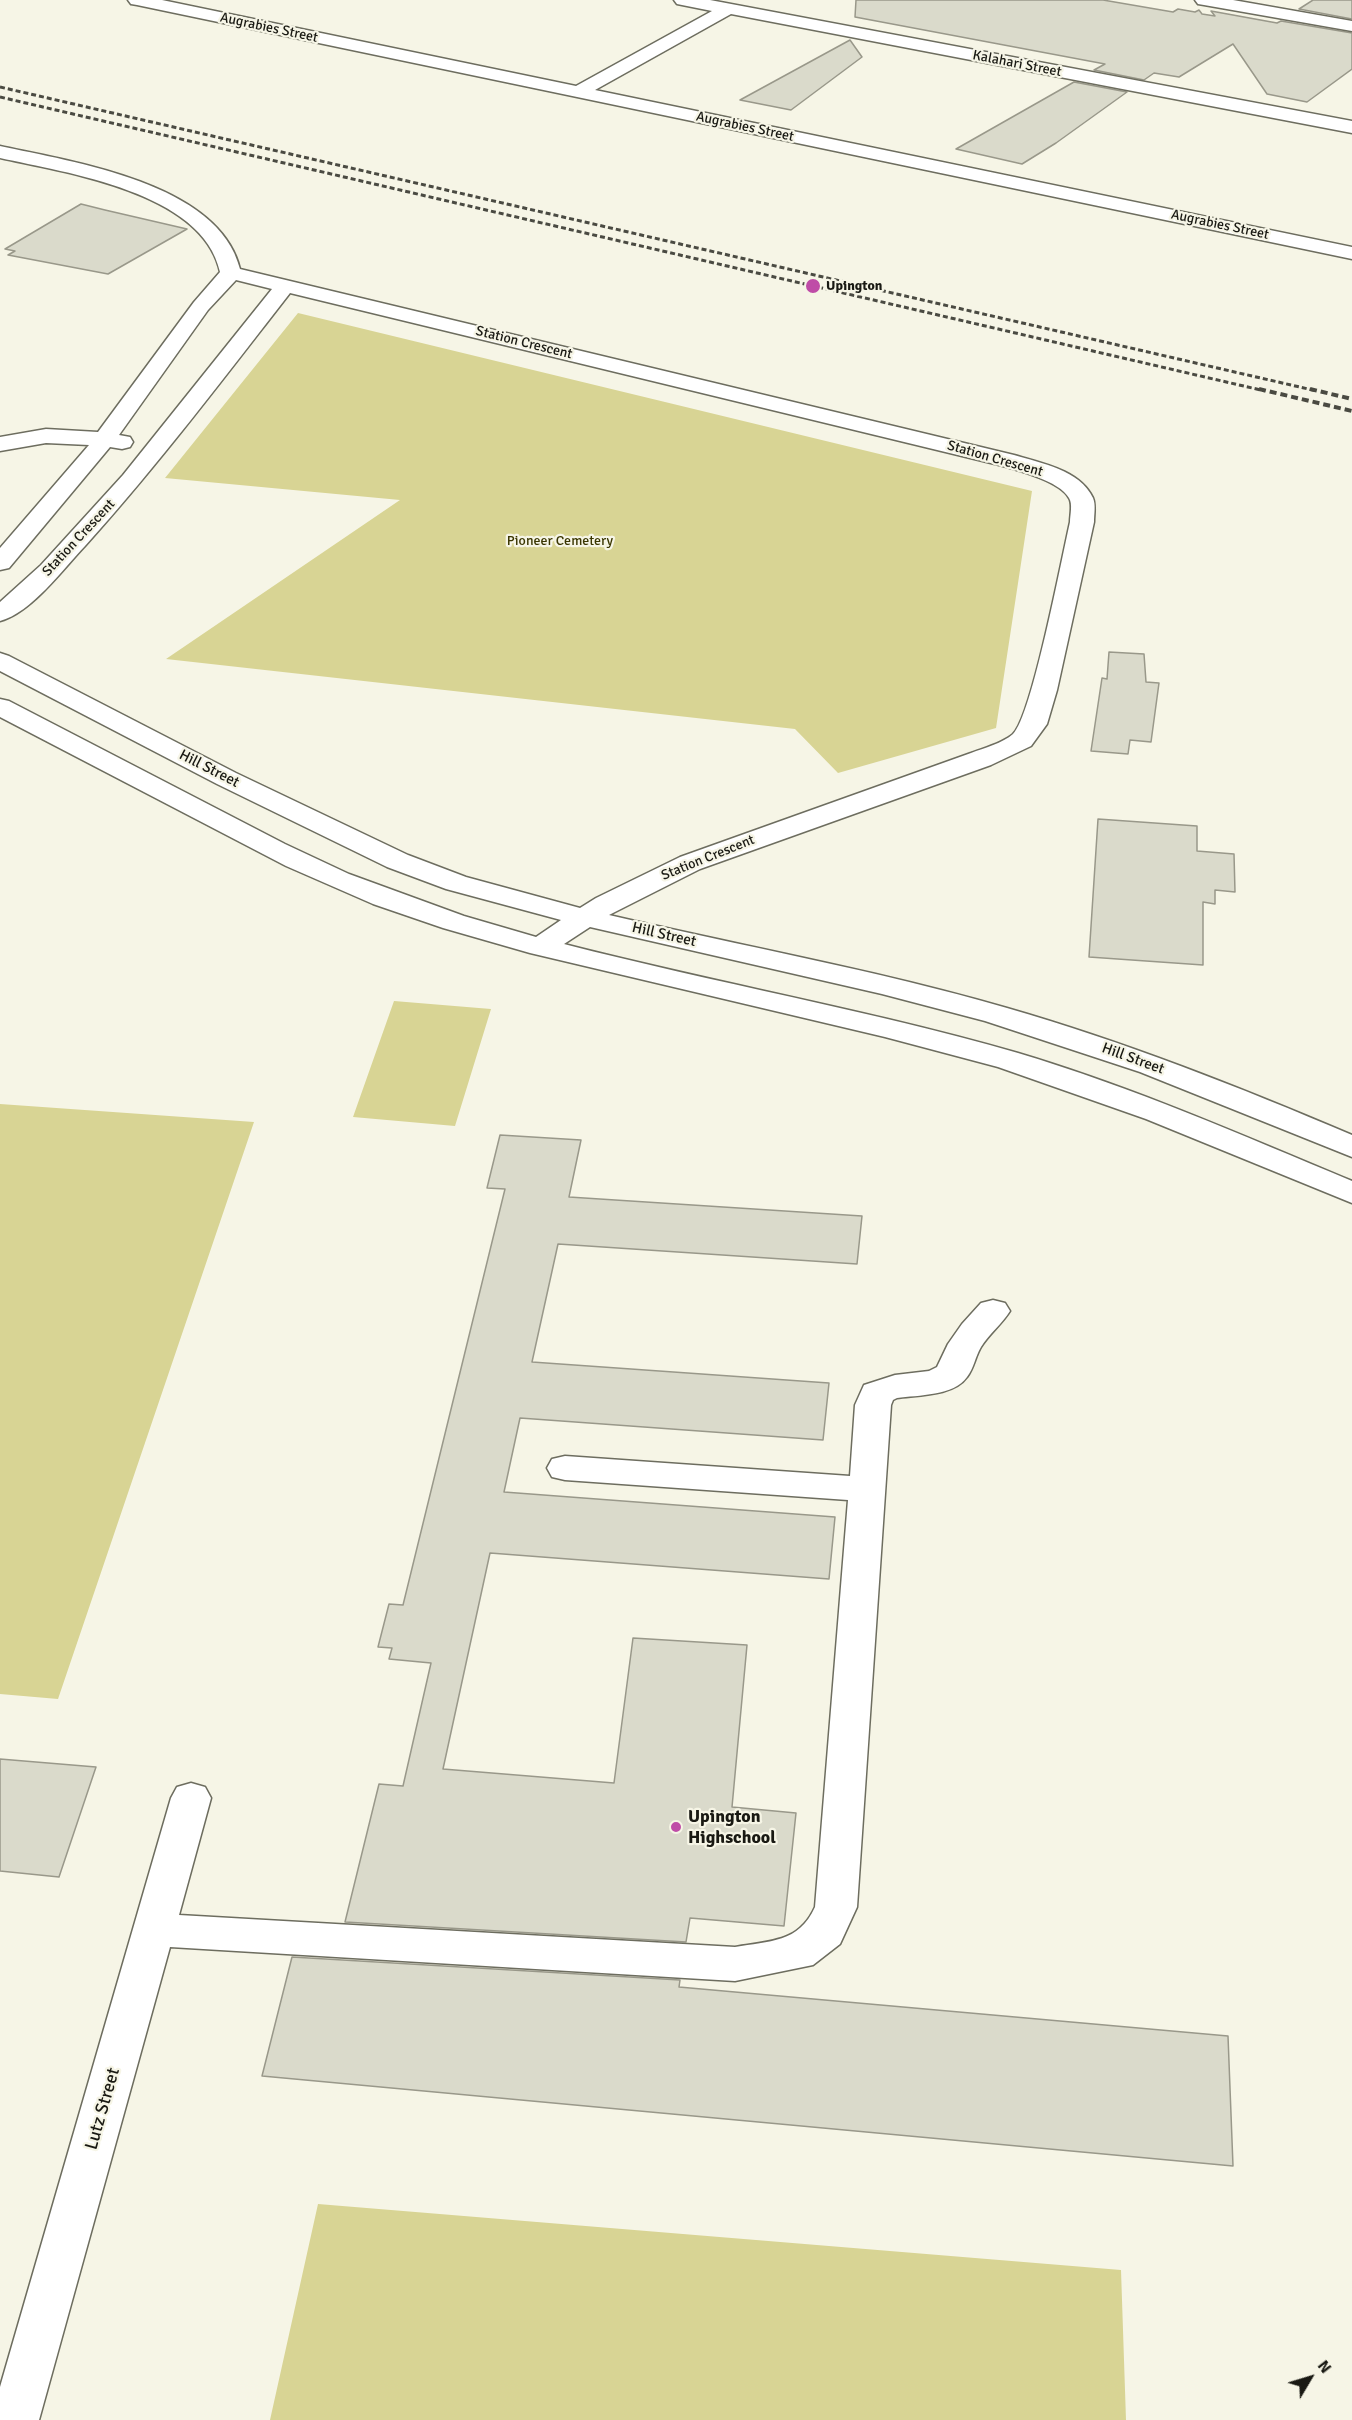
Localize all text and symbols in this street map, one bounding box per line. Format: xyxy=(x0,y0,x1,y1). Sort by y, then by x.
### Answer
street label: Augrabies Street xyxy=(219,9,319,47)
street label: Kalahari Street xyxy=(971,47,1063,81)
street label: Augrabies Street xyxy=(695,108,795,146)
street label: Augrabies Street xyxy=(1170,206,1270,244)
marker: Upington xyxy=(804,277,822,295)
place label: Upington xyxy=(826,278,882,294)
street label: Station Crescent xyxy=(474,323,574,363)
street label: Station Crescent xyxy=(945,437,1045,481)
street label: Station Crescent xyxy=(39,496,119,580)
park label: Pioneer Cemetery xyxy=(507,533,613,549)
street label: Hill Street xyxy=(176,746,242,792)
street label: Station Crescent xyxy=(659,832,757,884)
street label: Hill Street xyxy=(630,919,698,951)
street label: Hill Street xyxy=(1099,1039,1167,1079)
place label: Upington Highschool xyxy=(688,1806,776,1848)
marker: Upington Highschool xyxy=(669,1820,683,1834)
street label: Lutz Street xyxy=(81,2066,125,2152)
north arrow xyxy=(1280,2348,1340,2408)
text: N xyxy=(1313,2356,1335,2377)

